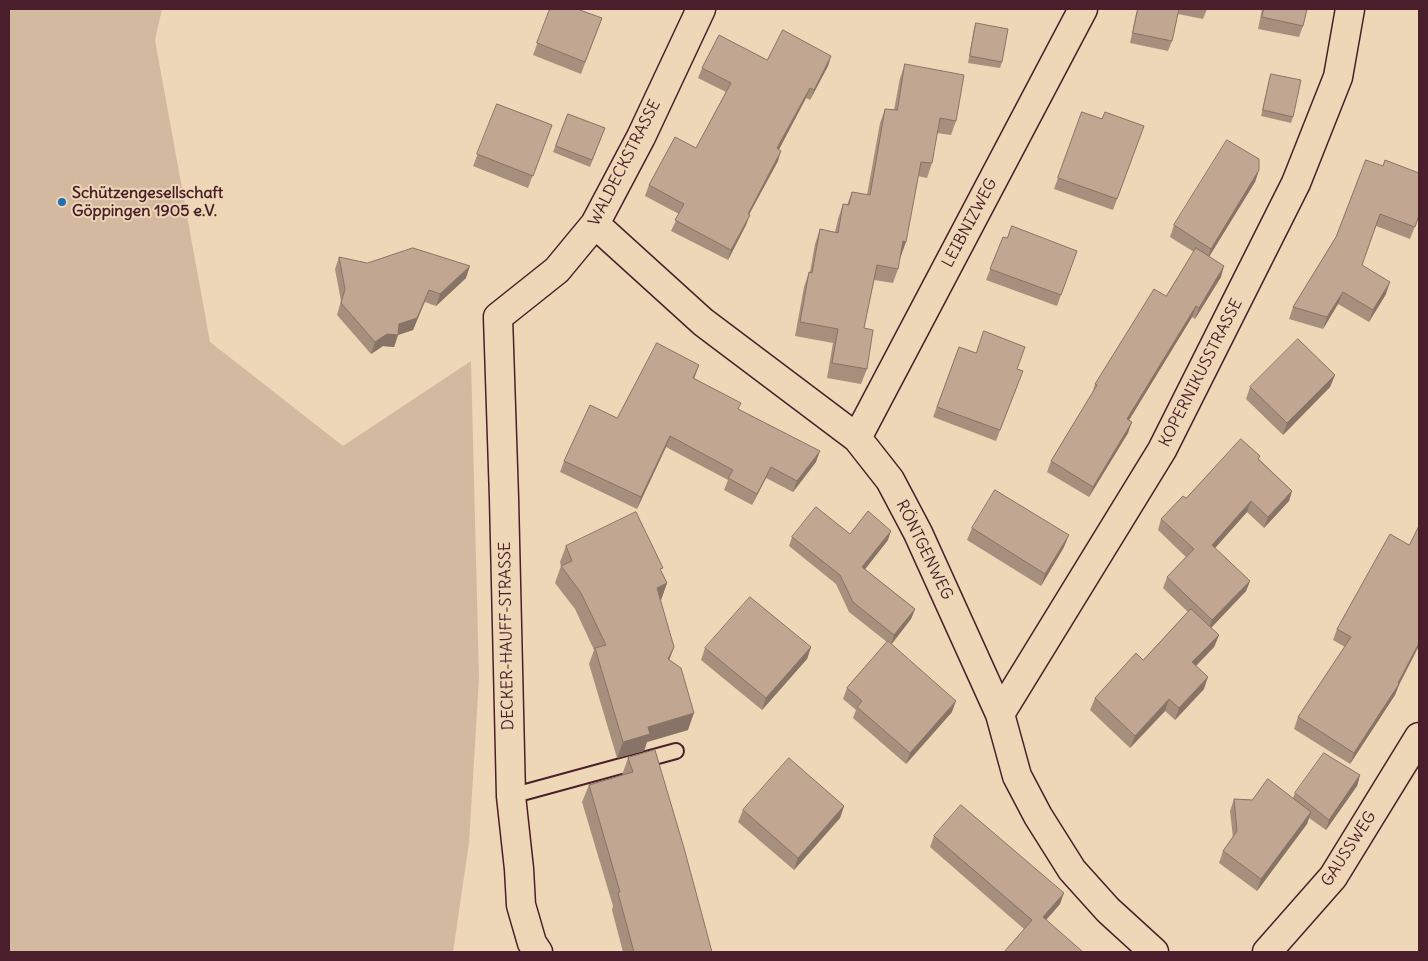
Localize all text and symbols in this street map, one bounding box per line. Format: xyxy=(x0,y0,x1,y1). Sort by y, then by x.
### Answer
street label: WALDECKSTRASSE xyxy=(585,97,665,229)
street label: LEIBNIZWEG xyxy=(939,175,1001,271)
place label: Schützengesellschaft Göppingen 1905 e.V. xyxy=(72,183,223,221)
marker: Schützengesellschaft Göppingen 1905 e.V. xyxy=(56,196,68,208)
street label: KOPERNIKUSSTRASSE xyxy=(1155,296,1247,450)
street label: RÖNTGENWEG xyxy=(892,497,956,603)
street label: DECKER-HAUFF-STRASSE xyxy=(496,542,518,730)
street label: GAUSSWEG xyxy=(1318,808,1380,890)

